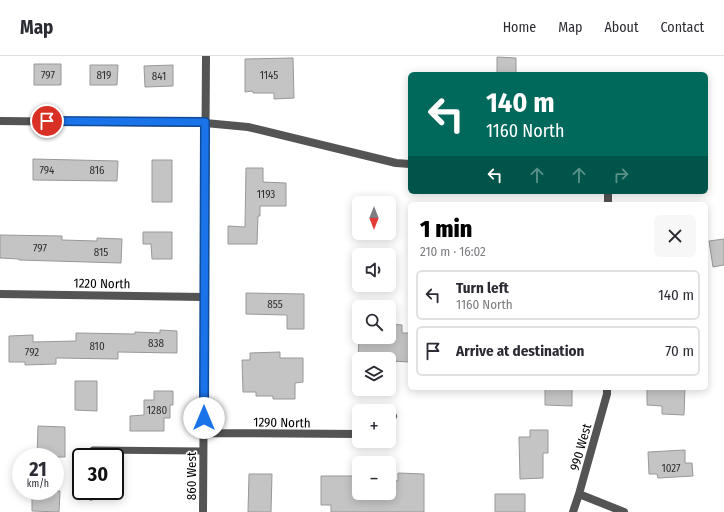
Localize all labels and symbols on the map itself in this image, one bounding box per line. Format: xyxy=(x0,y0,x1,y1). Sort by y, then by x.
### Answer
house number: 797 xyxy=(41,69,56,82)
house number: 819 xyxy=(97,69,111,82)
house number: 1145 xyxy=(260,69,278,82)
house number: 841 xyxy=(152,70,166,83)
pin xyxy=(30,104,64,138)
house number: 794 xyxy=(40,164,55,177)
house number: 816 xyxy=(90,164,105,177)
house number: 1193 xyxy=(257,188,275,201)
north arrow xyxy=(352,196,396,240)
house number: 797 xyxy=(33,242,48,255)
house number: 815 xyxy=(94,246,108,259)
street label: 1220 North xyxy=(73,276,130,291)
house number: 855 xyxy=(267,298,283,311)
house number: 838 xyxy=(148,337,164,350)
house number: 810 xyxy=(89,340,105,353)
house number: 792 xyxy=(25,346,39,359)
position arrow xyxy=(183,397,225,439)
house number: 1280 xyxy=(147,404,167,417)
street label: 1290 North xyxy=(253,415,311,430)
street label: 990 West xyxy=(567,421,595,472)
speed limit sign: 30 xyxy=(72,448,124,500)
street label: 860 West xyxy=(184,451,199,500)
house number: 1027 xyxy=(661,462,681,475)

